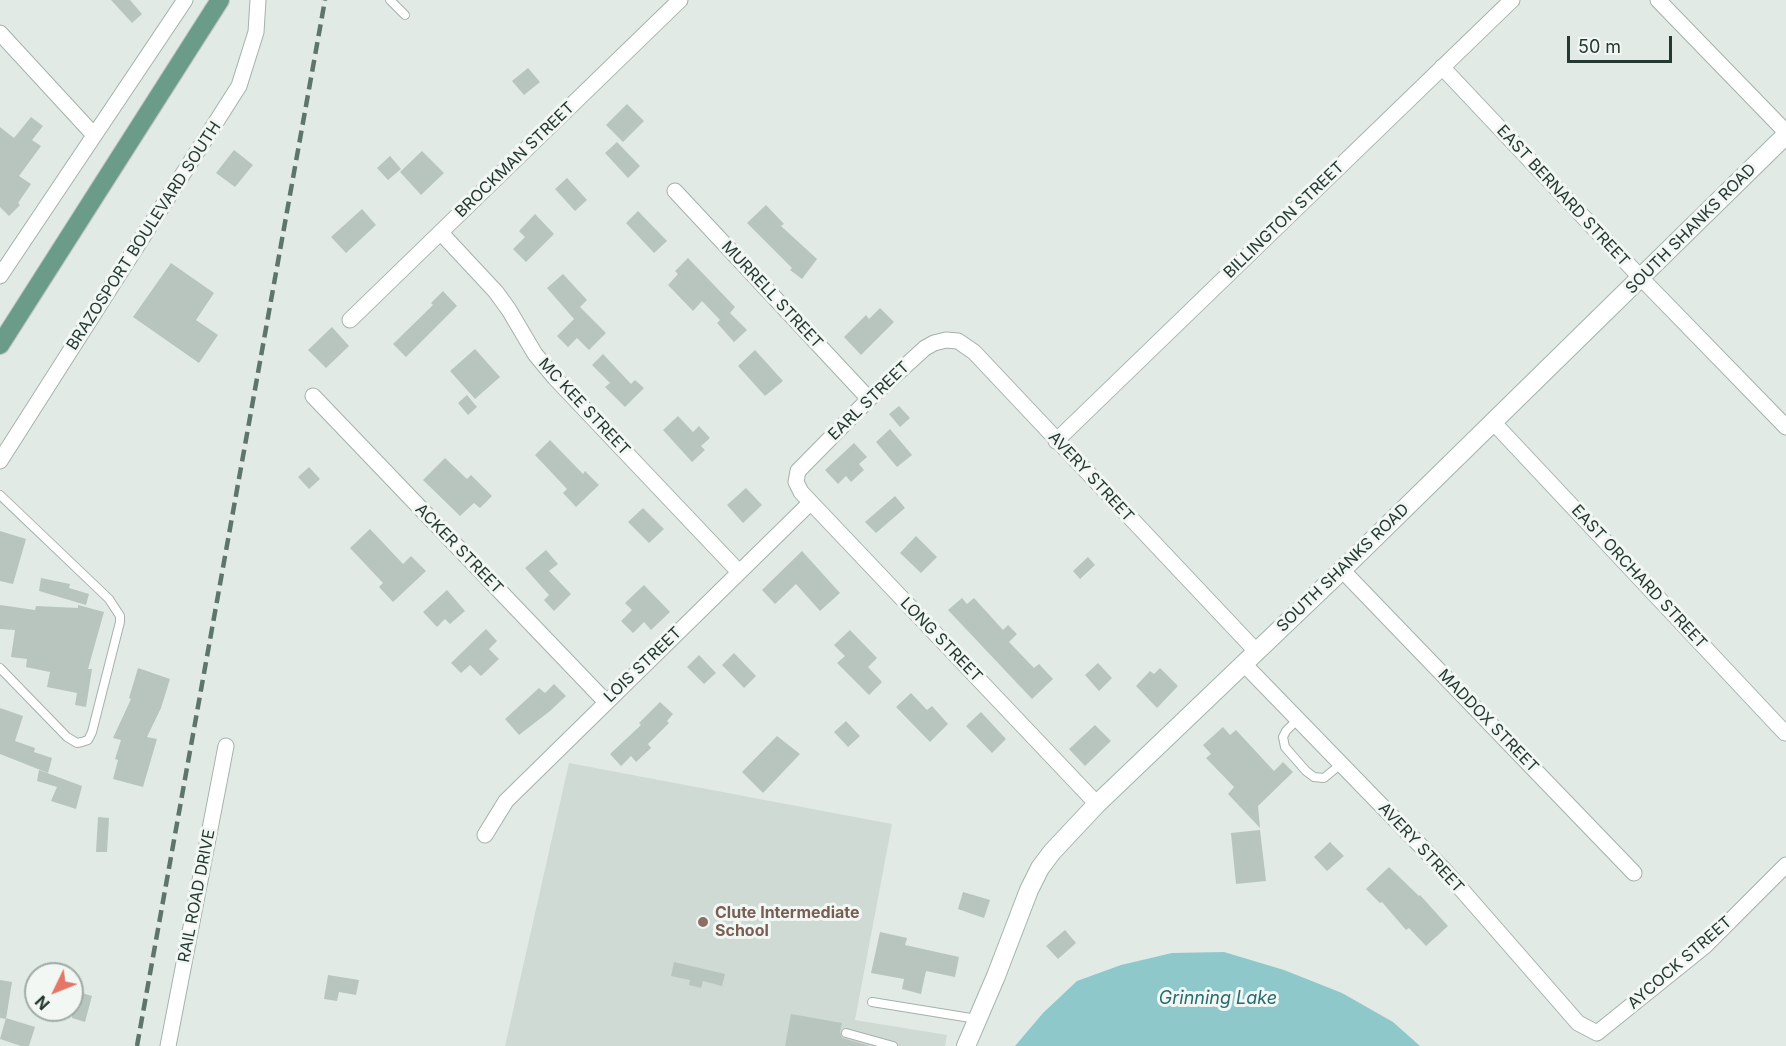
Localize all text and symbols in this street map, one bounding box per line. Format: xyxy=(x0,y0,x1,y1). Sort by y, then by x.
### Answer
scale bar xyxy=(1570,24,1675,62)
text: 50 m xyxy=(1578,36,1621,57)
street label: BROCKMAN STREET xyxy=(452,98,578,222)
street label: BRAZOSPORT BOULEVARD SOUTH xyxy=(63,118,225,354)
street label: EAST BERNARD STREET xyxy=(1493,121,1633,271)
street label: BILLINGTON STREET xyxy=(1220,158,1348,282)
street label: SOUTH SHANKS ROAD xyxy=(1622,160,1760,298)
street label: MURRELL STREET xyxy=(717,237,827,353)
street label: MC KEE STREET xyxy=(534,355,634,459)
street label: EARL STREET xyxy=(825,358,913,444)
street label: AVERY STREET xyxy=(1044,428,1138,526)
street label: ACKER STREET xyxy=(411,500,507,598)
street label: SOUTH SHANKS ROAD xyxy=(1273,500,1413,636)
street label: EAST ORCHARD STREET xyxy=(1567,501,1711,653)
street label: LONG STREET xyxy=(896,594,986,686)
street label: LOIS STREET xyxy=(600,623,686,707)
street label: MADDOX STREET xyxy=(1434,665,1542,777)
street label: AVERY STREET xyxy=(1374,799,1468,897)
street label: RAIL ROAD DRIVE xyxy=(175,828,219,964)
place label: Clute Intermediate School xyxy=(715,903,860,941)
street label: AYCOCK STREET xyxy=(1624,913,1736,1013)
marker: Clute Intermediate School xyxy=(696,915,710,929)
north arrow xyxy=(24,962,84,1022)
water label: Grinning Lake xyxy=(1159,988,1277,1010)
text: N xyxy=(31,992,54,1014)

